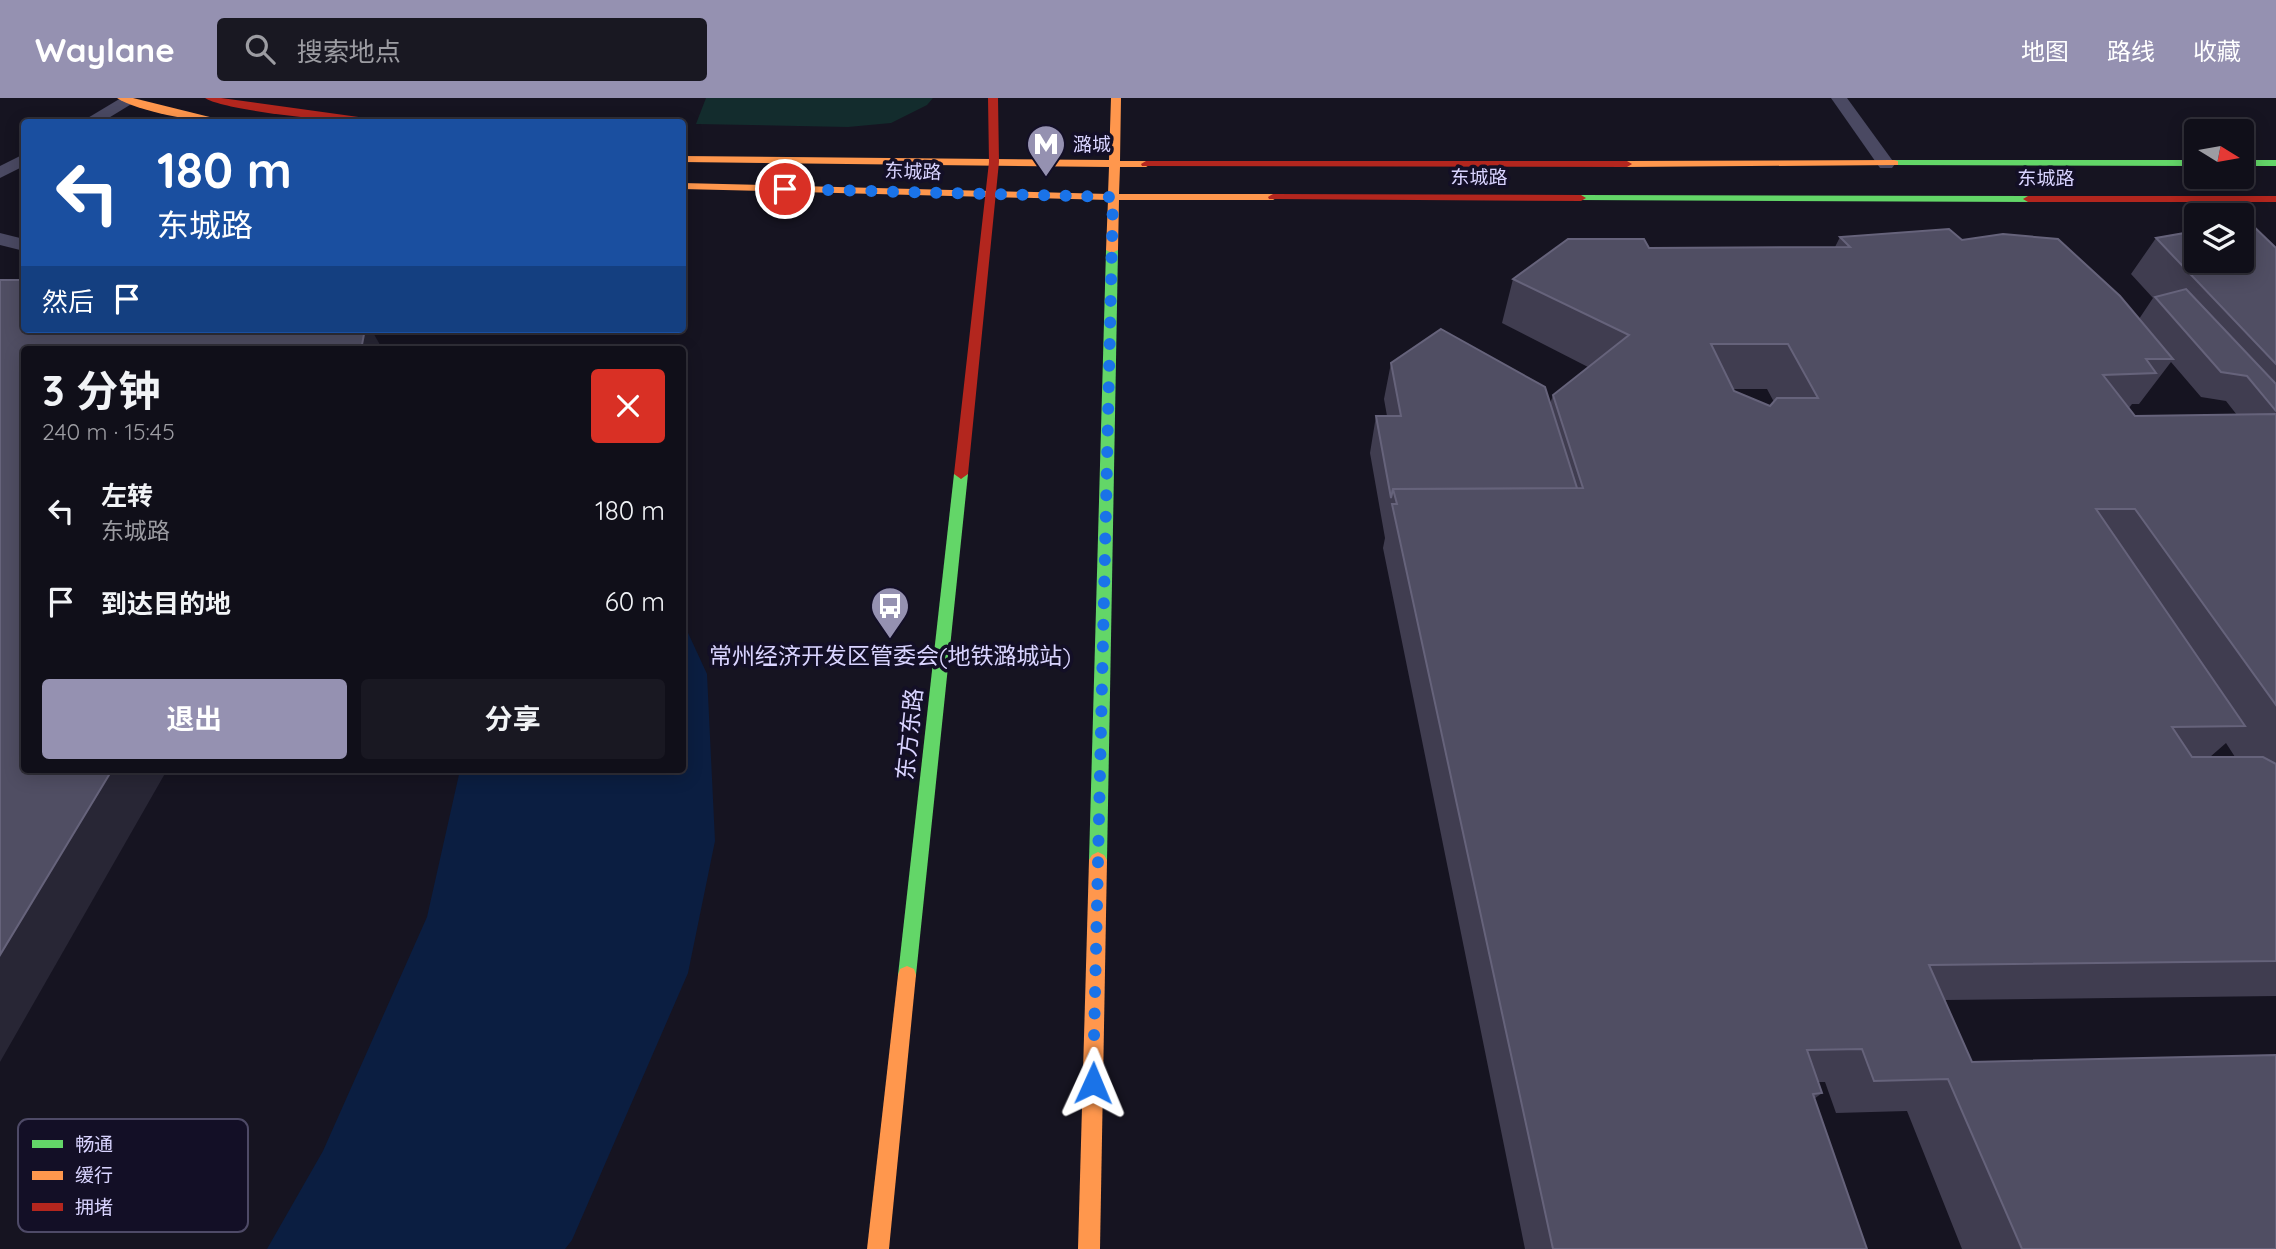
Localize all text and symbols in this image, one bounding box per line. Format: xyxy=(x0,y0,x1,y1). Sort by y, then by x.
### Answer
search box xyxy=(217,18,707,81)
text: Waylane xyxy=(35,29,175,70)
icon: search xyxy=(241,30,279,68)
text: 搜索地点 xyxy=(297,35,401,68)
text: 地图 xyxy=(2021,36,2069,66)
text: 路线 xyxy=(2107,36,2155,66)
text: 收藏 xyxy=(2193,36,2241,66)
north arrow xyxy=(2184,119,2254,189)
map controls xyxy=(2184,119,2254,273)
metro station icon: 潞城 xyxy=(1025,123,1067,178)
place label: 潞城 xyxy=(1073,132,1111,156)
text: 180 m xyxy=(157,139,292,200)
icon: left xyxy=(42,147,133,238)
street label: 东城路 xyxy=(884,158,942,184)
pin xyxy=(755,159,815,219)
street label: 东城路 xyxy=(1450,165,1508,189)
street label: 东城路 xyxy=(2017,166,2075,190)
icon: arrive xyxy=(766,170,804,208)
button: layers xyxy=(2184,203,2254,273)
text: 东城路 xyxy=(157,205,253,245)
icon: arrive xyxy=(108,280,146,318)
text: 然后 xyxy=(42,285,94,318)
text: 3 分钟 xyxy=(42,364,160,417)
button: close xyxy=(591,369,665,443)
text: 240 m · 15:45 xyxy=(42,417,175,446)
text: 左转 xyxy=(101,479,153,512)
icon: left xyxy=(42,492,80,530)
text: 180 m xyxy=(595,494,665,527)
text: 东城路 xyxy=(101,516,170,545)
icon: arrive xyxy=(42,583,80,621)
text: 60 m xyxy=(605,585,665,618)
bus stop icon: 常州经济开发区管委会(地铁潞城站) xyxy=(869,585,911,640)
text: 到达目的地 xyxy=(101,587,231,620)
place label: 常州经济开发区管委会(地铁潞城站) xyxy=(709,641,1071,670)
button: 退出 xyxy=(42,679,347,759)
button: 分享 xyxy=(361,679,665,759)
street label: 东方东路 xyxy=(890,687,928,781)
position arrow xyxy=(1056,1046,1130,1120)
legend xyxy=(18,1119,248,1232)
text: 畅通 xyxy=(75,1132,113,1156)
text: 缓行 xyxy=(75,1163,113,1187)
text: 拥堵 xyxy=(75,1195,113,1219)

